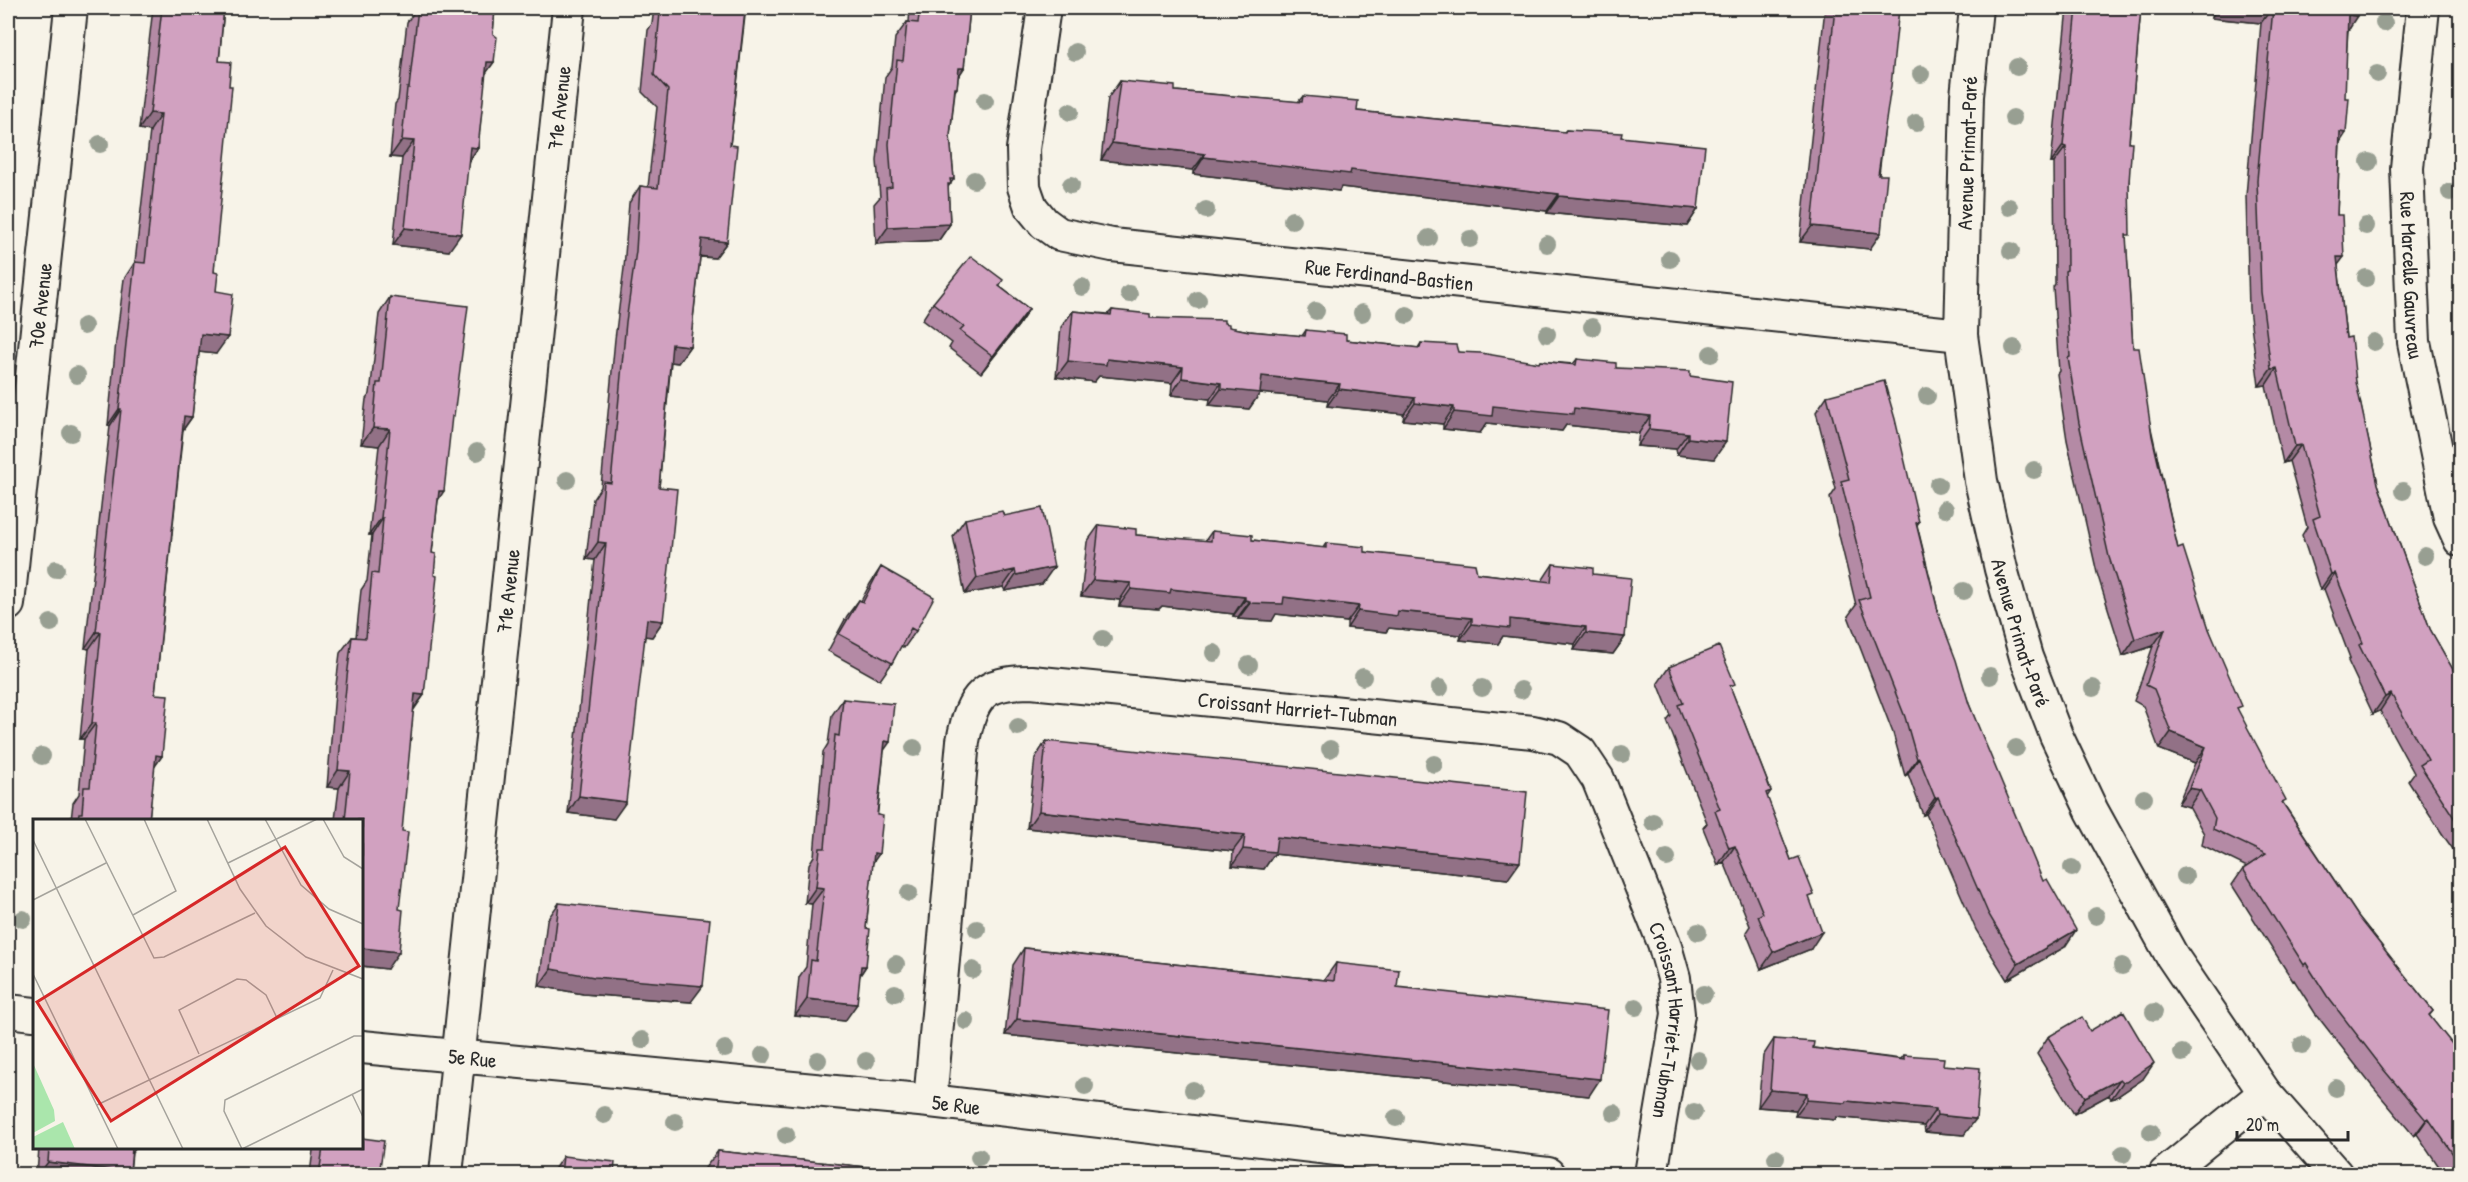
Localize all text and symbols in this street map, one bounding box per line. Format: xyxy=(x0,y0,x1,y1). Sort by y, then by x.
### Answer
street label: 71e Avenue xyxy=(540,64,577,151)
street label: Avenue Primat-Paré xyxy=(1950,76,1984,230)
street label: Rue Marcelle Gauvreau xyxy=(2393,191,2432,362)
street label: Rue Ferdinand-Bastien xyxy=(1304,251,1475,298)
street label: 70e Avenue xyxy=(21,261,58,350)
street label: 71e Avenue xyxy=(489,548,526,635)
street label: Avenue Primat-Paré xyxy=(1985,556,2058,711)
street label: Croissant Harriet-Tubman xyxy=(1196,684,1399,733)
inset map xyxy=(33,819,363,1149)
street label: Croissant Harriet-Tubman xyxy=(1642,917,1693,1121)
street label: 5e Rue xyxy=(447,1041,498,1074)
street label: 5e Rue xyxy=(931,1087,982,1121)
scale bar xyxy=(2237,1104,2348,1142)
text: 20 m xyxy=(2246,1112,2279,1137)

